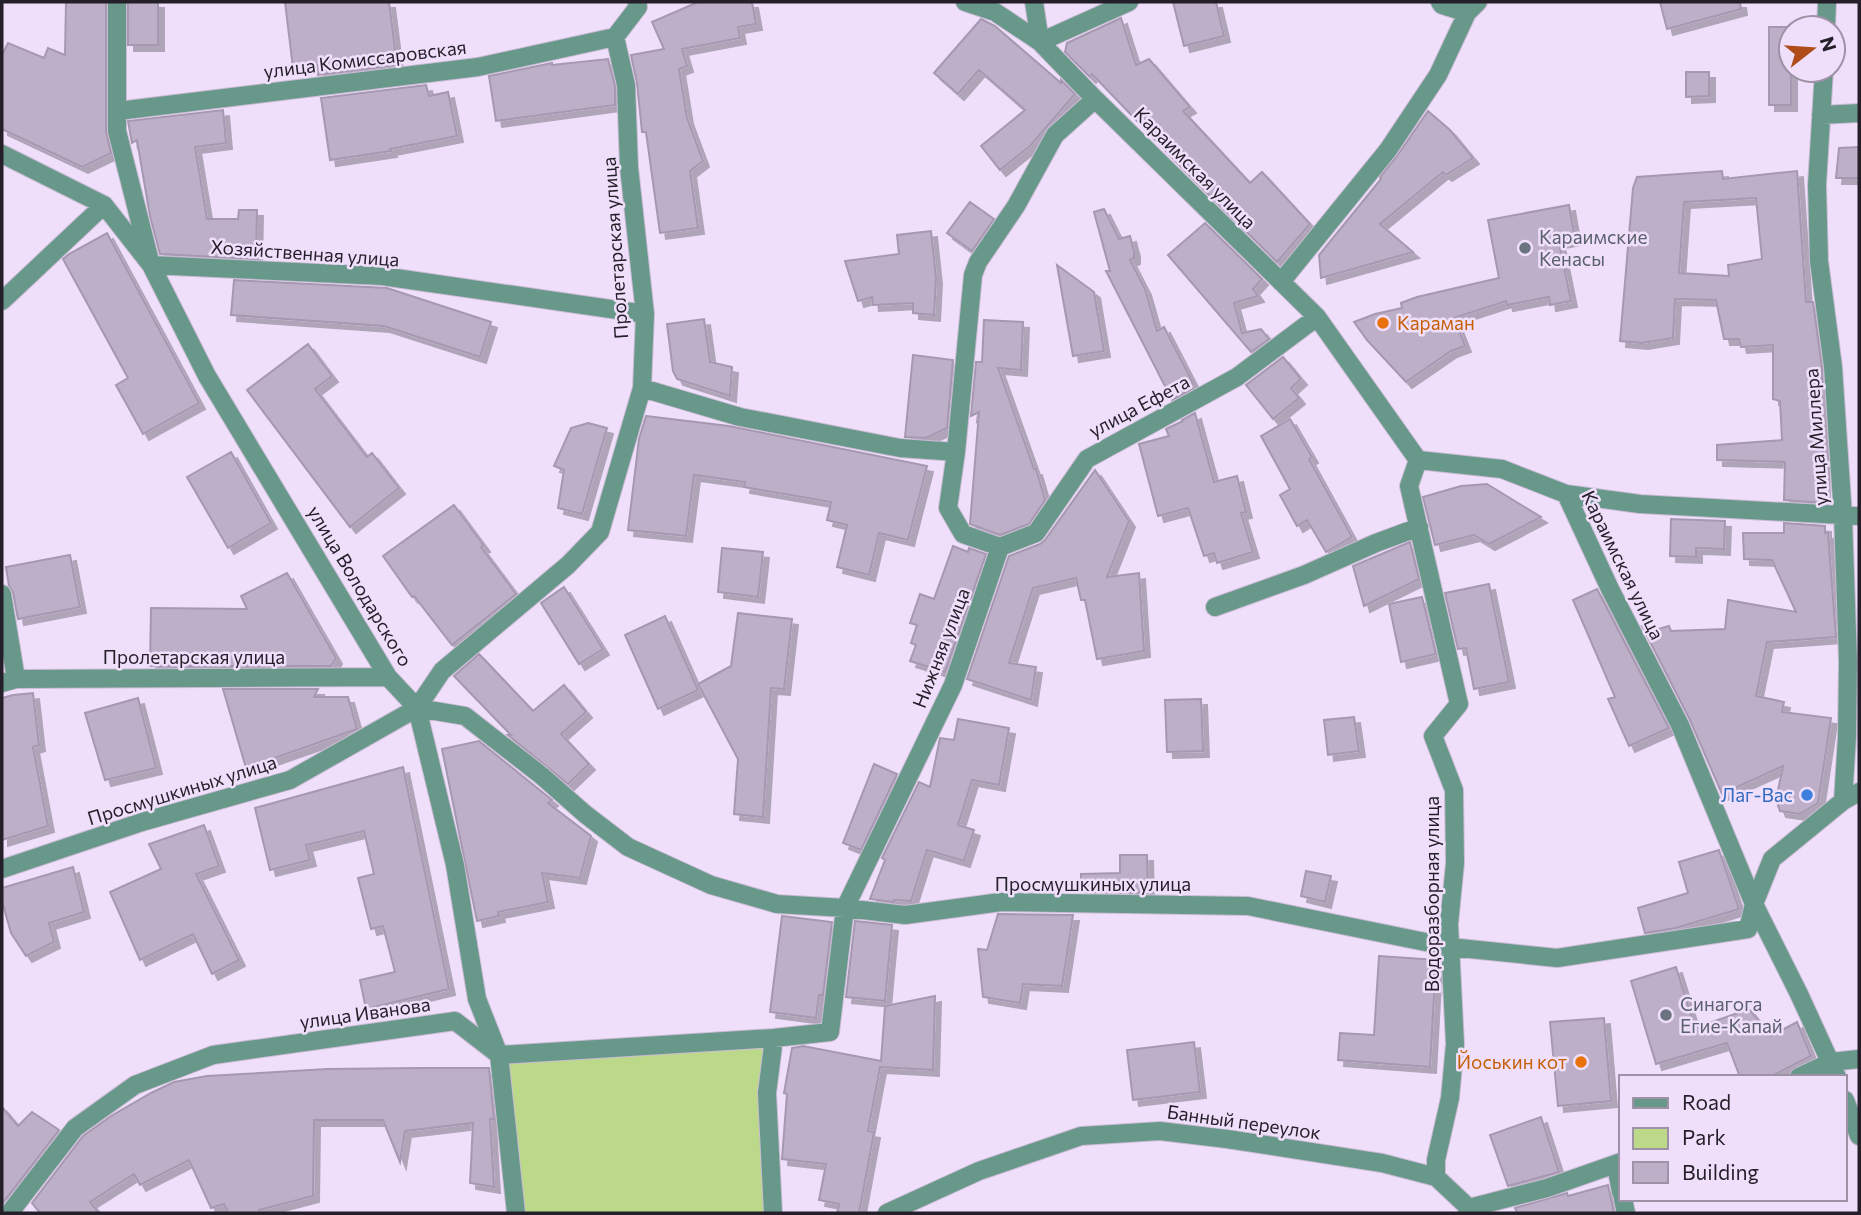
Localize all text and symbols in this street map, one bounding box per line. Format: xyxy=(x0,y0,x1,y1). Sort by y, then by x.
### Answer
north arrow xyxy=(1777,14,1847,84)
text: N xyxy=(1816,34,1842,54)
street label: улица Комиссаровская xyxy=(262,35,468,82)
street label: Караимская улица xyxy=(1130,102,1261,233)
street label: Пролетарская улица xyxy=(597,156,632,340)
place label: Караимские Кенасы xyxy=(1539,225,1647,270)
street label: Хозяйственная улица xyxy=(210,234,400,271)
marker: Караимские Кенасы xyxy=(1517,240,1533,256)
place label: Караман xyxy=(1397,311,1475,334)
marker: Караман xyxy=(1375,315,1391,331)
street label: улица Миллера xyxy=(1799,368,1832,506)
street label: улица Ефета xyxy=(1085,369,1193,442)
street label: Караимская улица xyxy=(1577,487,1669,643)
street label: улица Володарского xyxy=(303,501,418,670)
street label: Нижняя улица xyxy=(907,585,974,711)
street label: Пролетарская улица xyxy=(103,645,285,668)
street label: Просмушкиных улица xyxy=(85,750,279,829)
place label: Лаг-Вас xyxy=(1721,783,1793,806)
marker: Лаг-Вас xyxy=(1799,787,1815,803)
street label: Водоразборная улица xyxy=(1420,796,1443,992)
street label: Просмушкиных улица xyxy=(995,872,1191,895)
street label: улица Иванова xyxy=(298,992,432,1033)
place label: Синагога Егие-Капай xyxy=(1680,992,1783,1037)
marker: Синагога Егие-Капай xyxy=(1658,1007,1674,1023)
place label: Йоськин кот xyxy=(1457,1050,1567,1073)
marker: Йоськин кот xyxy=(1573,1054,1589,1070)
legend xyxy=(1619,1075,1847,1201)
text: Road xyxy=(1682,1089,1731,1114)
street label: Банный переулок xyxy=(1166,1099,1322,1144)
text: Park xyxy=(1682,1124,1726,1149)
text: Building xyxy=(1682,1159,1759,1184)

